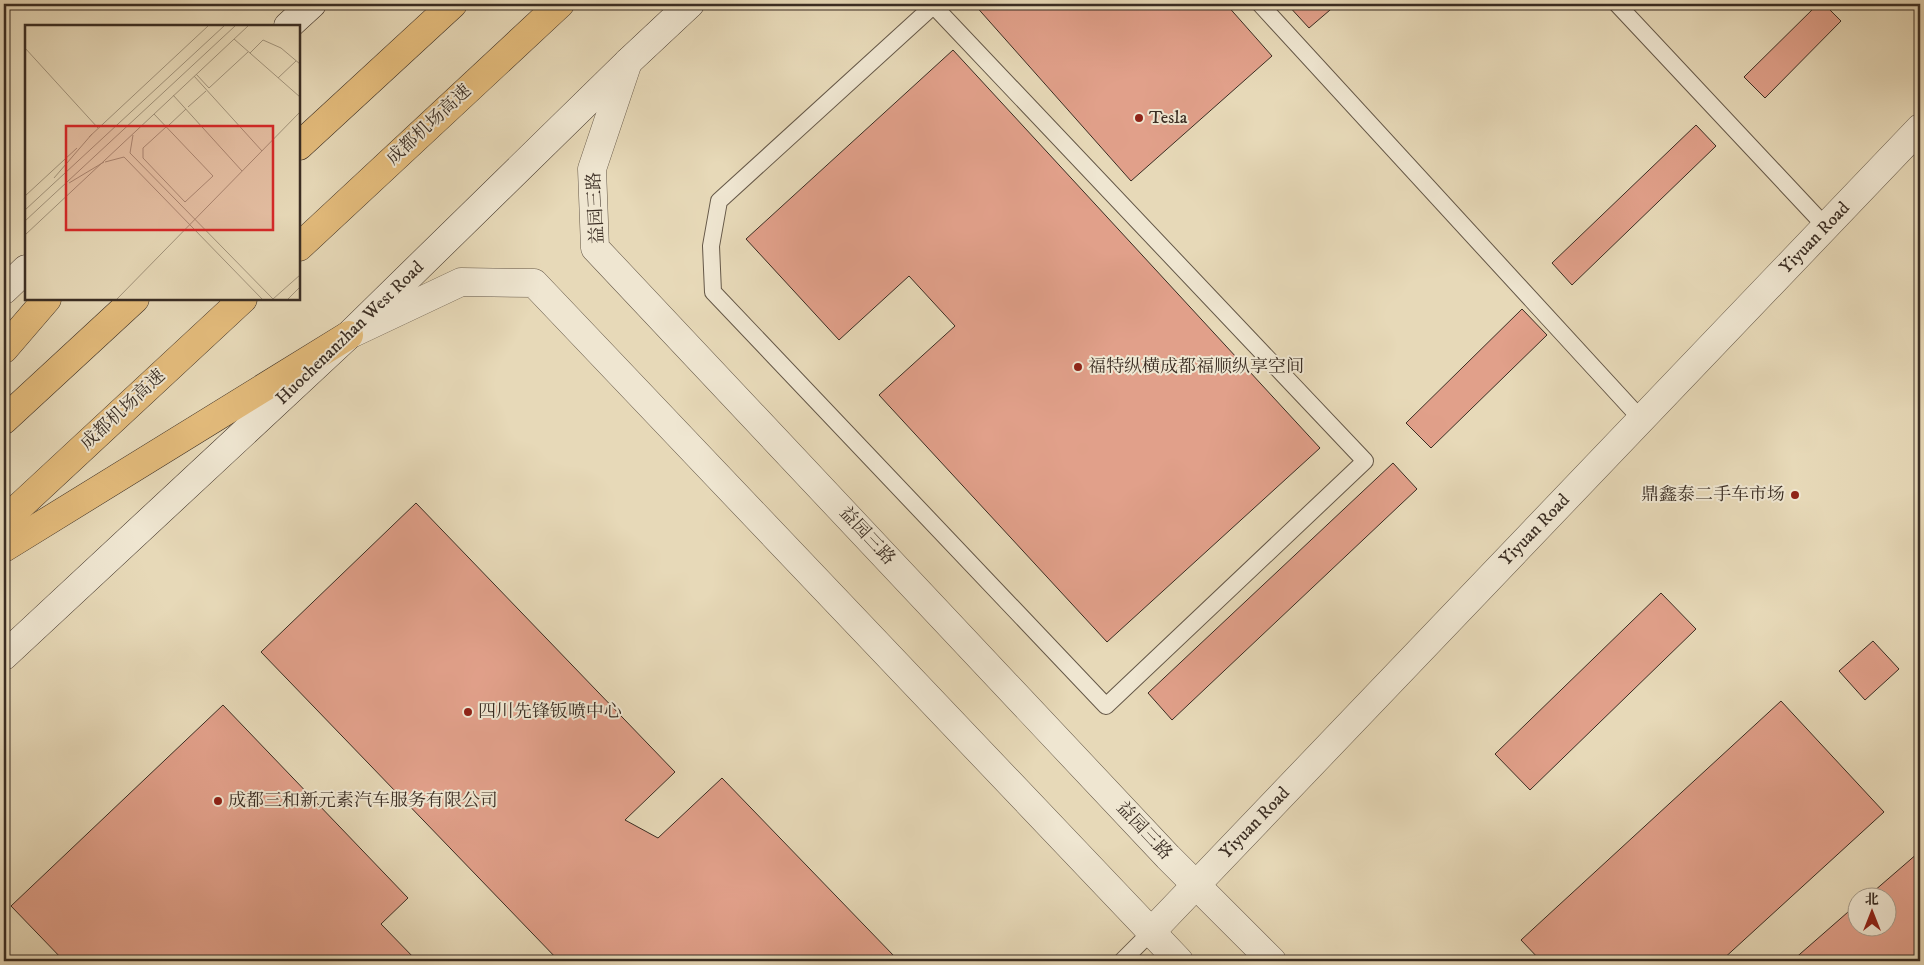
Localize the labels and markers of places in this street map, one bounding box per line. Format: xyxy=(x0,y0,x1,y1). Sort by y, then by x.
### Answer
place label: Tesla xyxy=(1149,107,1188,129)
marker: Tesla xyxy=(1133,112,1145,124)
place label: 福特纵横成都福顺纵享空间 xyxy=(1088,356,1304,378)
marker: 福特纵横成都福顺纵享空间 xyxy=(1072,361,1084,373)
place label: 鼎鑫泰二手车市场 xyxy=(1641,484,1785,506)
marker: 鼎鑫泰二手车市场 xyxy=(1789,489,1801,501)
place label: 四川先锋钣喷中心 xyxy=(478,701,622,723)
marker: 四川先锋钣喷中心 xyxy=(462,706,474,718)
place label: 成都三和新元素汽车服务有限公司 xyxy=(228,790,498,812)
marker: 成都三和新元素汽车服务有限公司 xyxy=(212,795,224,807)

